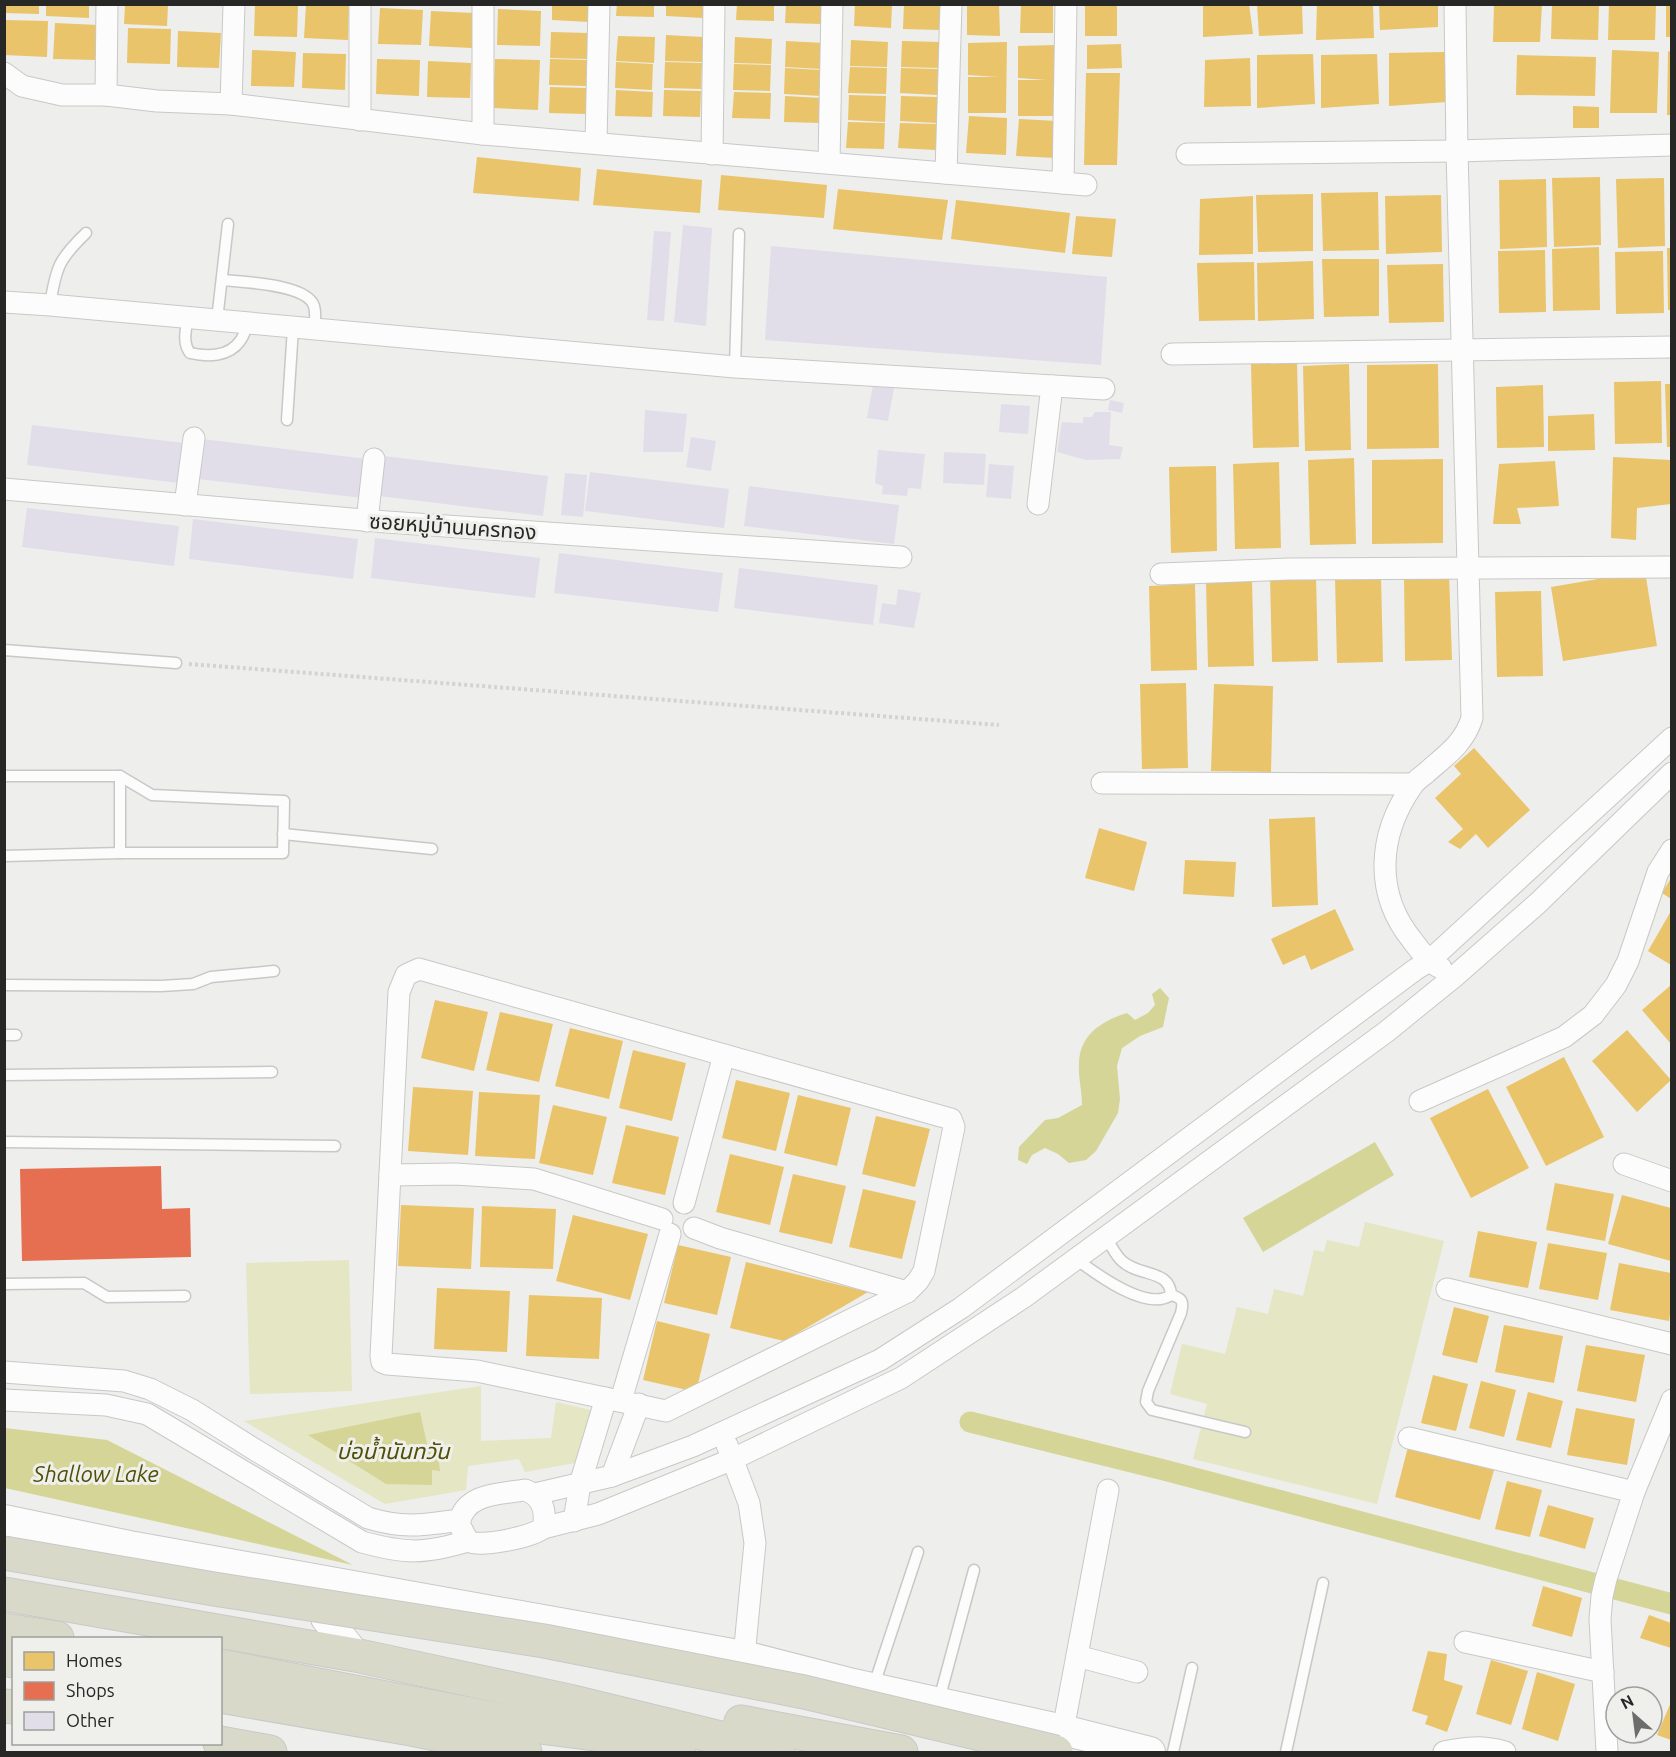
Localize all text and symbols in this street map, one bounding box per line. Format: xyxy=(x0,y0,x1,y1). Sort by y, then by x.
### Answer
street label: ซอยหมู่บ้านนครทอง xyxy=(368,508,537,546)
water label: บ่อน้ำนันทวัน xyxy=(336,1436,451,1463)
water label: Shallow Lake xyxy=(32,1461,159,1486)
legend xyxy=(12,1637,222,1745)
text: Homes xyxy=(66,1650,123,1670)
text: Shops xyxy=(66,1680,115,1700)
north arrow xyxy=(1604,1685,1664,1745)
text: N xyxy=(1617,1691,1636,1713)
text: Other xyxy=(66,1710,114,1730)

